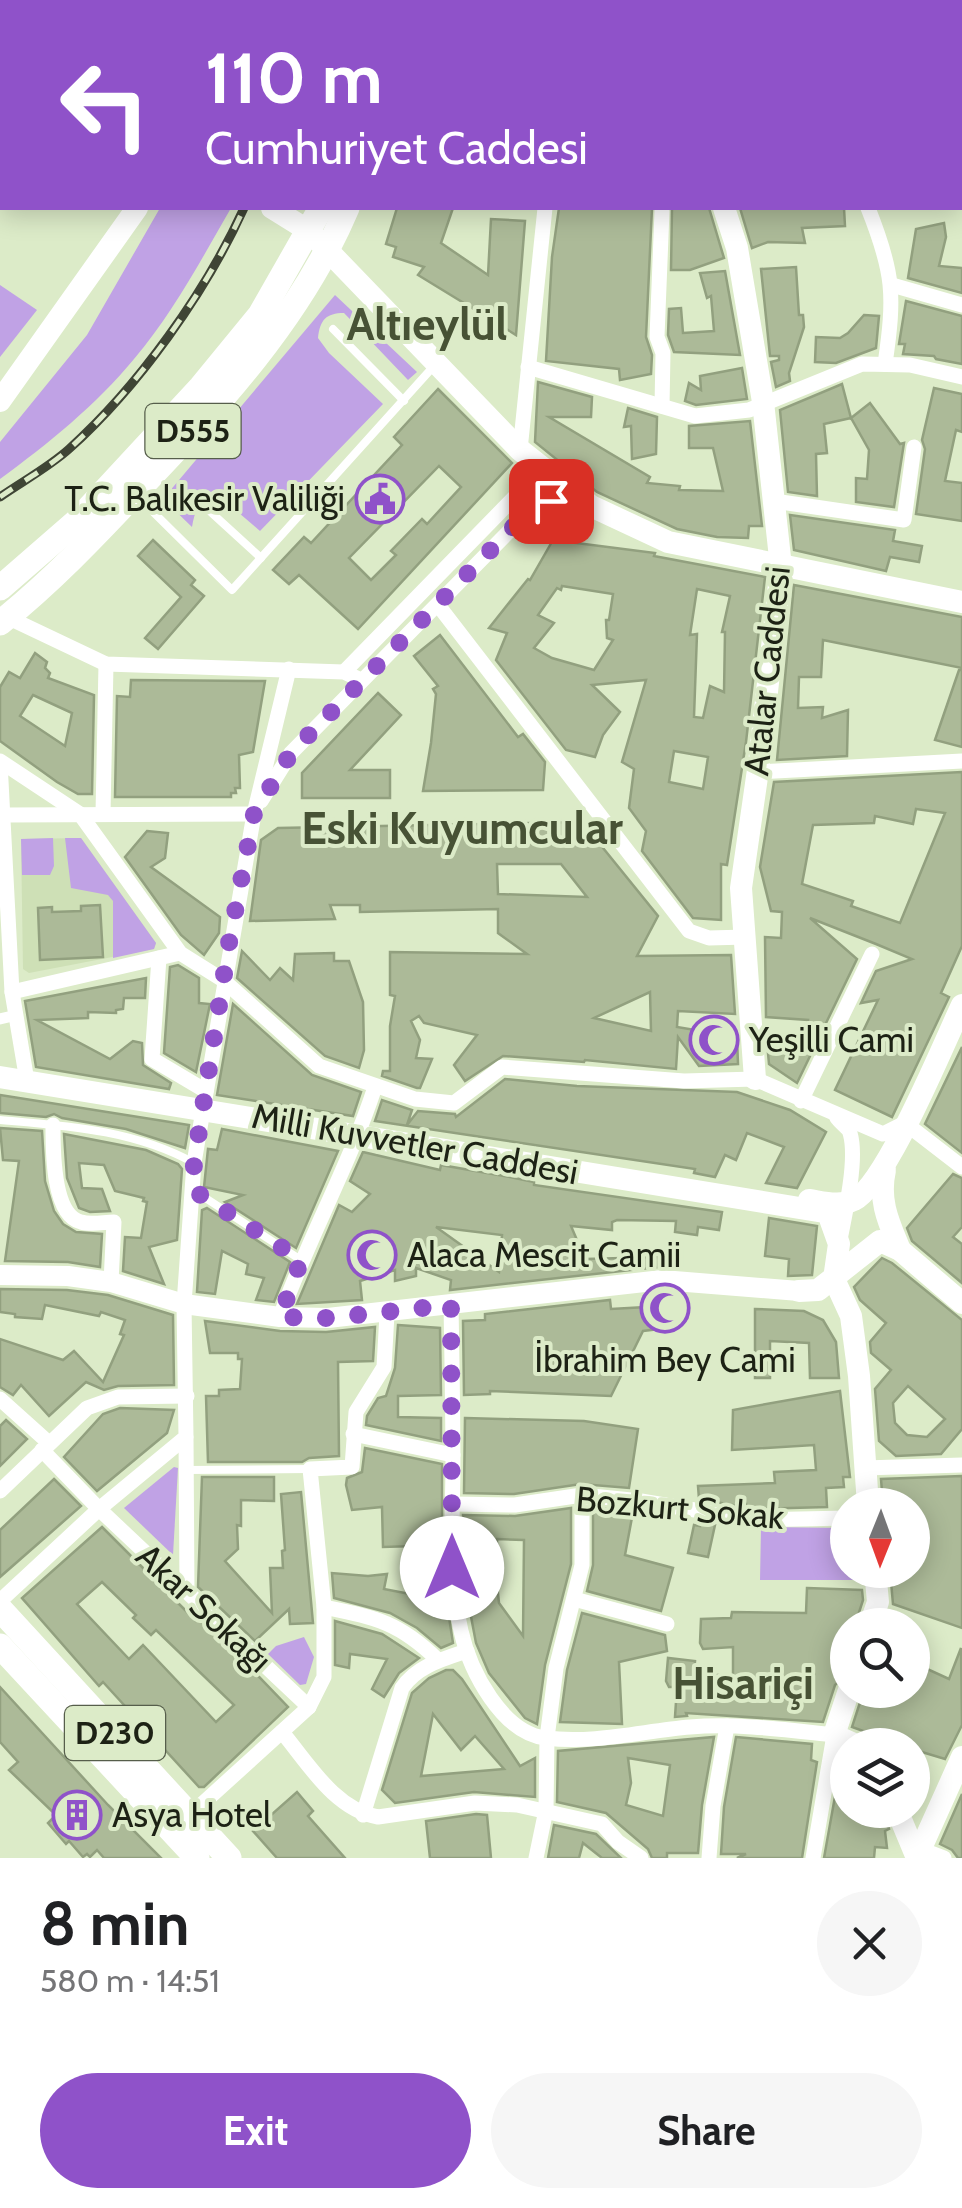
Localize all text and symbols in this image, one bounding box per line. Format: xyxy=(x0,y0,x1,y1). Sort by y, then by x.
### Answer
text: 110 m xyxy=(205,35,383,121)
icon: left xyxy=(40,40,170,170)
text: Cumhuriyet Caddesi xyxy=(205,121,588,175)
district label: Altıeylül xyxy=(347,297,507,351)
road number: D555 xyxy=(146,404,240,458)
pin xyxy=(509,459,594,544)
public building icon: T.C. Balıkesir Valiliği xyxy=(354,473,406,525)
icon: arrive xyxy=(524,474,579,529)
place label: T.C. Balıkesir Valiliği xyxy=(64,477,345,520)
street label: Atalar Caddesi xyxy=(734,564,799,778)
district label: Eski Kuyumcular xyxy=(301,801,623,855)
mosque icon: Yeşilli Cami xyxy=(688,1014,740,1066)
place label: Yeşilli Cami xyxy=(748,1018,914,1061)
street label: Milli Kuvvetler Caddesi xyxy=(249,1094,582,1193)
mosque icon: Alaca Mescit Camii xyxy=(346,1229,398,1281)
place label: Alaca Mescit Camii xyxy=(407,1233,681,1276)
mosque icon: İbrahim Bey Cami xyxy=(639,1282,691,1334)
place label: İbrahim Bey Cami xyxy=(534,1338,796,1381)
street label: Bozkurt Sokak xyxy=(574,1477,786,1538)
north arrow xyxy=(830,1488,930,1588)
map controls xyxy=(830,1488,930,1828)
position arrow xyxy=(400,1516,504,1620)
street label: Akar Sokağı xyxy=(128,1534,281,1681)
button: search xyxy=(830,1608,930,1708)
district label: Hisariçi xyxy=(672,1656,814,1710)
road number: D230 xyxy=(65,1706,165,1760)
button: layers xyxy=(830,1728,930,1828)
building icon: Asya Hotel xyxy=(51,1789,103,1841)
place label: Asya Hotel xyxy=(112,1793,272,1836)
text: 8 min xyxy=(40,1887,189,1960)
button: close xyxy=(817,1891,922,1996)
text: 580 m · 14:51 xyxy=(40,1961,220,2000)
button: Exit xyxy=(40,2073,471,2188)
button: Share xyxy=(491,2073,922,2188)

